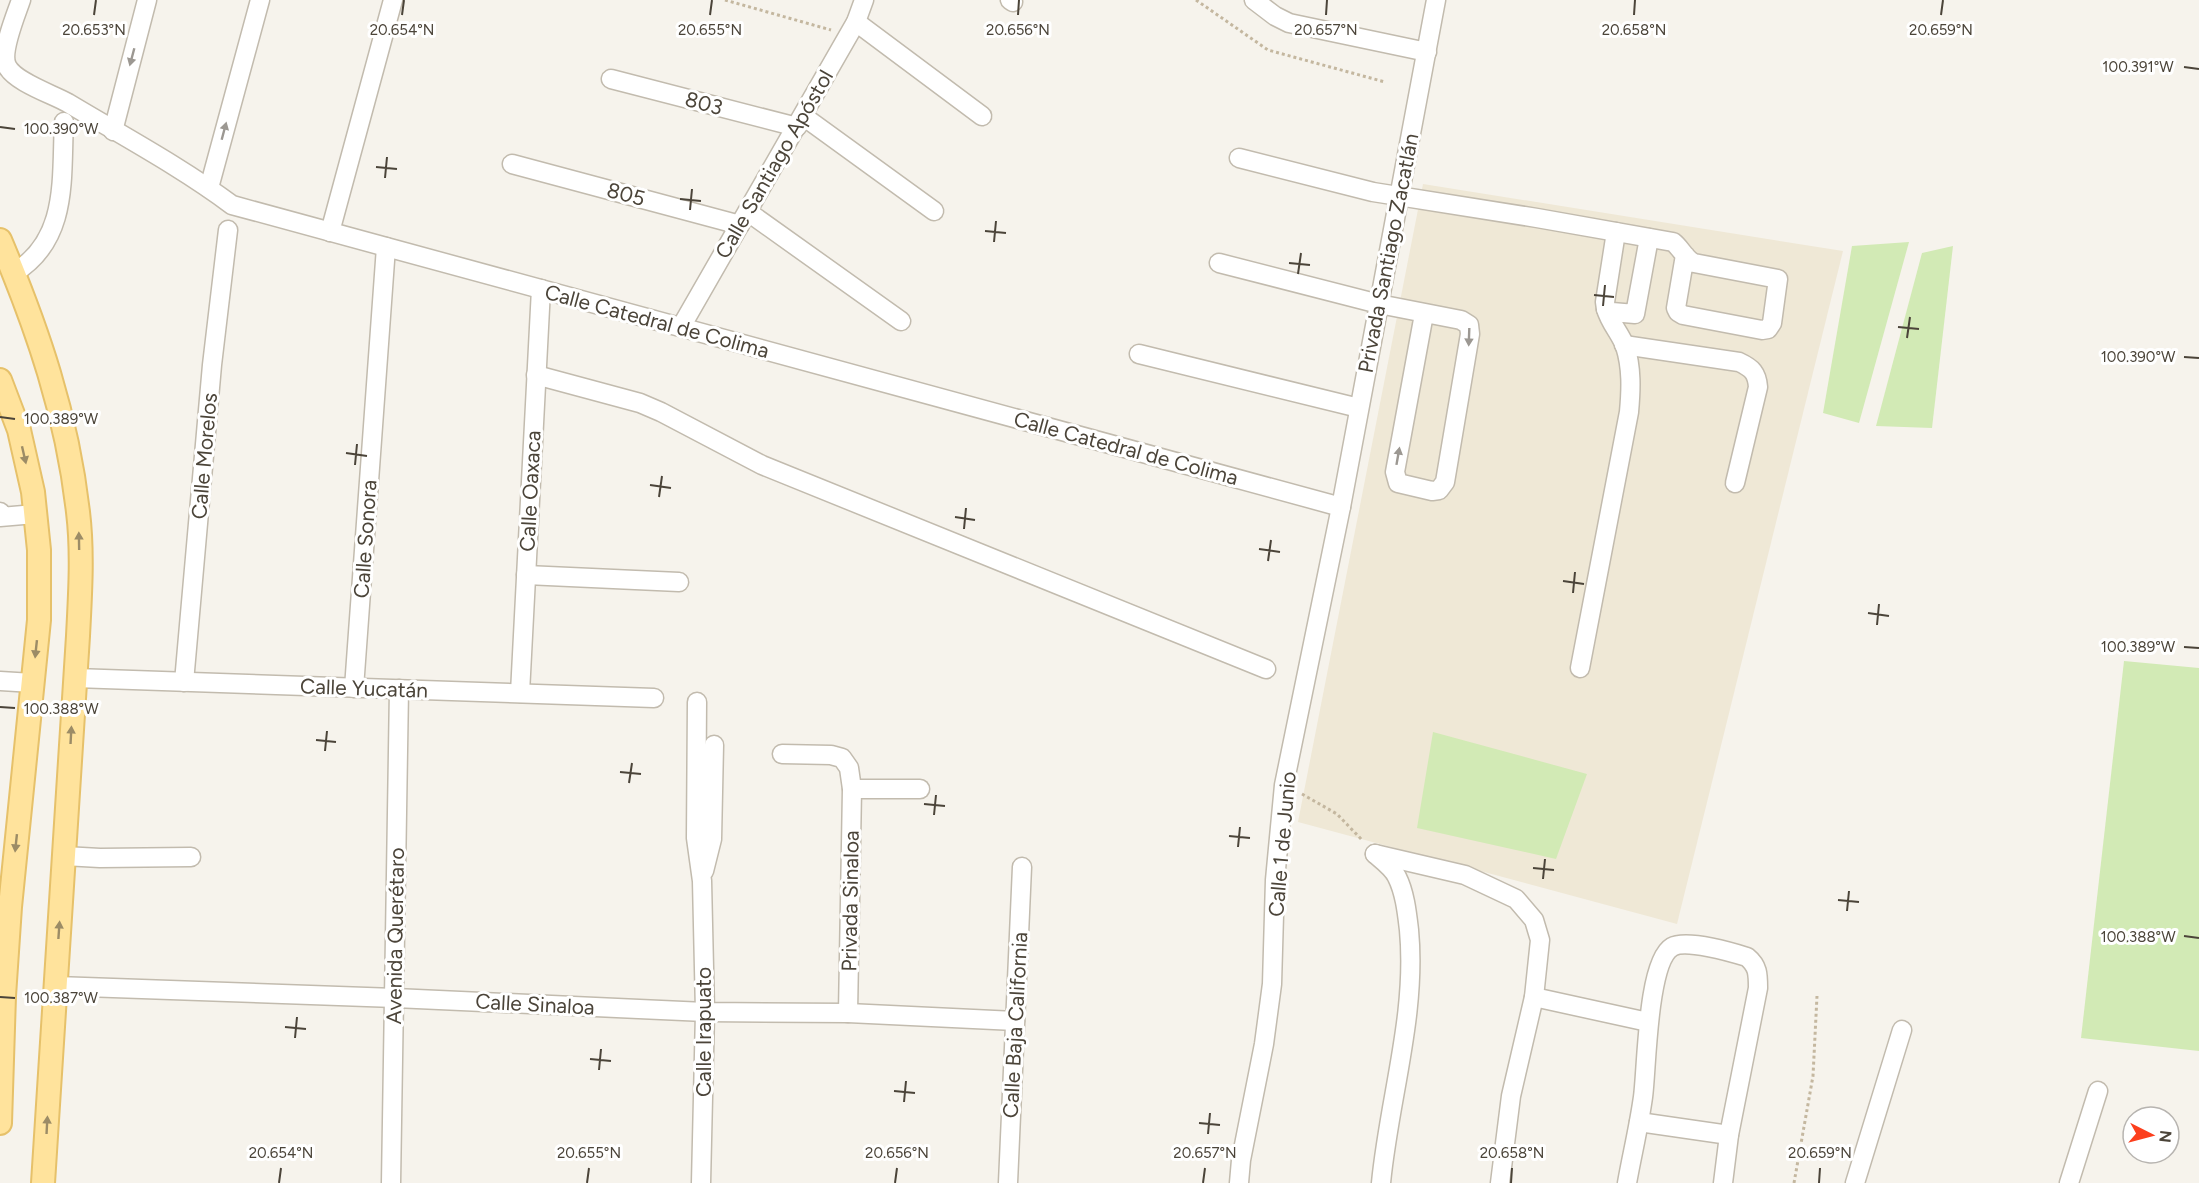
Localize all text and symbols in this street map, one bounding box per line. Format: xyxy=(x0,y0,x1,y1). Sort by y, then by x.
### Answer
text: 20.653°N xyxy=(62,21,126,39)
text: 20.654°N xyxy=(370,21,434,39)
text: 20.655°N xyxy=(678,21,742,39)
text: 20.656°N xyxy=(986,21,1050,39)
text: 20.657°N xyxy=(1294,21,1358,39)
text: 20.658°N xyxy=(1602,21,1666,39)
text: 20.659°N xyxy=(1909,21,1973,39)
one-way arrow xyxy=(127,47,137,66)
text: 100.391°W xyxy=(2102,58,2174,76)
street label: Calle Santiago Apóstol xyxy=(710,65,838,263)
street label: 803 xyxy=(683,86,725,120)
text: 100.390°W xyxy=(24,120,99,138)
one-way arrow xyxy=(220,122,230,140)
street label: Privada Santiago Zacatlán xyxy=(1353,131,1423,375)
street label: 805 xyxy=(604,177,648,211)
street label: Calle Catedral de Colima xyxy=(542,279,772,363)
one-way arrow xyxy=(1464,327,1473,346)
text: 100.390°W xyxy=(2101,348,2176,366)
street label: Calle Morelos xyxy=(186,392,222,520)
street label: Calle Catedral de Colima xyxy=(1011,406,1241,490)
text: 100.389°W xyxy=(24,410,99,428)
street label: Calle Oaxaca xyxy=(514,430,546,552)
one-way arrow xyxy=(20,446,30,464)
one-way arrow xyxy=(1394,446,1403,465)
street label: Calle Sonora xyxy=(348,479,382,599)
one-way arrow xyxy=(74,531,84,550)
text: 100.389°W xyxy=(2101,638,2176,656)
one-way arrow xyxy=(31,639,41,658)
street label: Calle Yucatán xyxy=(300,673,428,703)
text: 100.388°W xyxy=(23,700,99,718)
one-way arrow xyxy=(66,726,76,745)
street label: Calle 1 de Junio xyxy=(1263,770,1301,918)
street label: Privada Sinaloa xyxy=(836,830,864,972)
one-way arrow xyxy=(11,833,21,852)
street label: Avenida Querétaro xyxy=(381,847,409,1025)
one-way arrow xyxy=(55,920,64,939)
text: 100.388°W xyxy=(2100,928,2176,946)
street label: Calle Baja California xyxy=(998,931,1032,1119)
street label: Calle Irapuato xyxy=(691,967,716,1097)
street label: Calle Sinaloa xyxy=(475,988,595,1020)
text: 100.387°W xyxy=(24,989,99,1007)
north arrow xyxy=(2121,1105,2181,1165)
one-way arrow xyxy=(42,1115,51,1134)
text: N xyxy=(2155,1129,2176,1144)
text: 20.654°N xyxy=(249,1144,313,1162)
text: 20.655°N xyxy=(557,1144,621,1162)
text: 20.656°N xyxy=(865,1144,929,1162)
text: 20.657°N xyxy=(1173,1144,1237,1162)
text: 20.658°N xyxy=(1480,1144,1544,1162)
text: 20.659°N xyxy=(1788,1144,1852,1162)

